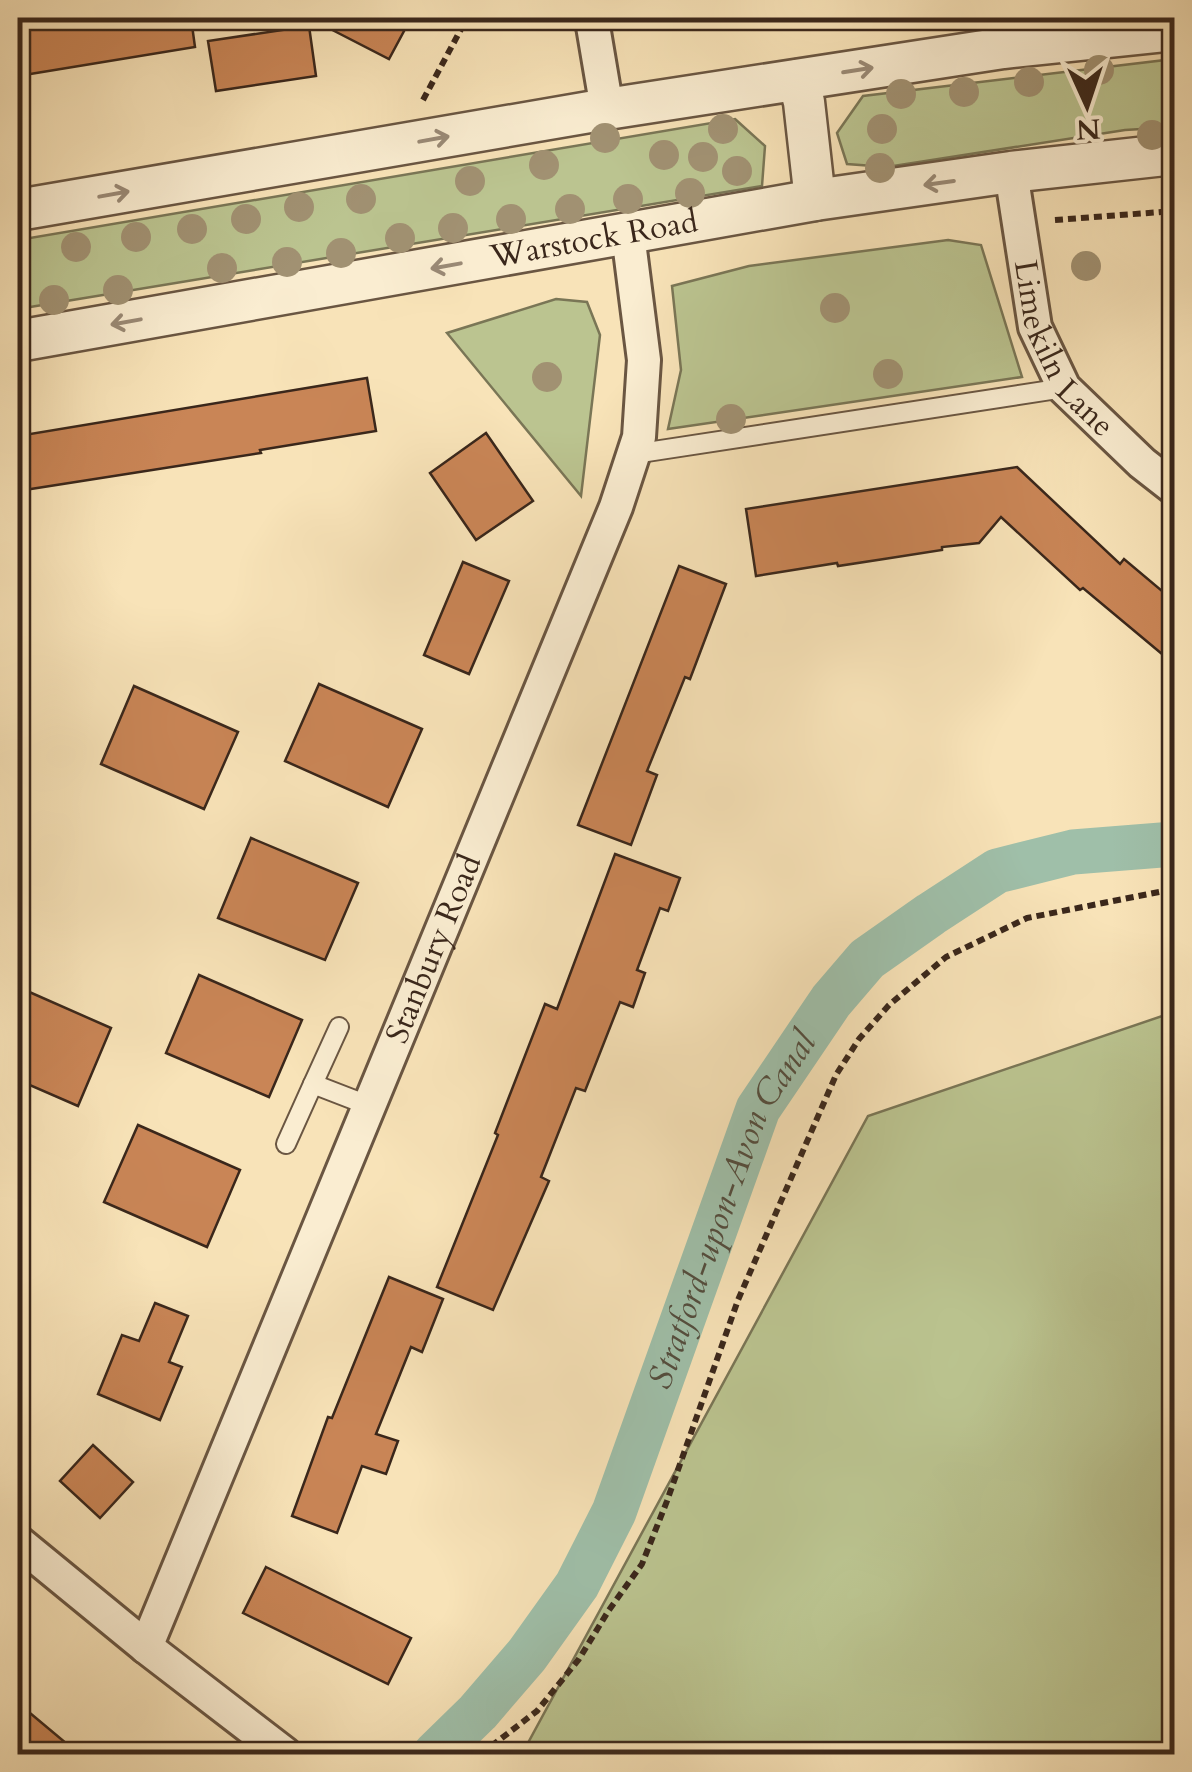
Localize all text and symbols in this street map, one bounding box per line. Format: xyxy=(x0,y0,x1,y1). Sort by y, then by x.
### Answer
north arrow xyxy=(1037,55,1137,155)
one-way arrow xyxy=(842,61,874,79)
text: N xyxy=(1075,109,1101,149)
one-way arrow xyxy=(417,129,450,148)
one-way arrow xyxy=(923,174,955,192)
one-way arrow xyxy=(97,184,129,203)
street label: Warstock Road xyxy=(486,199,701,279)
one-way arrow xyxy=(430,257,463,276)
street label: Limekiln Lane xyxy=(1003,257,1124,447)
one-way arrow xyxy=(110,313,142,332)
street label: Stanbury Road xyxy=(375,848,492,1050)
water label: Stratford-upon-Avon Canal xyxy=(636,1020,829,1395)

